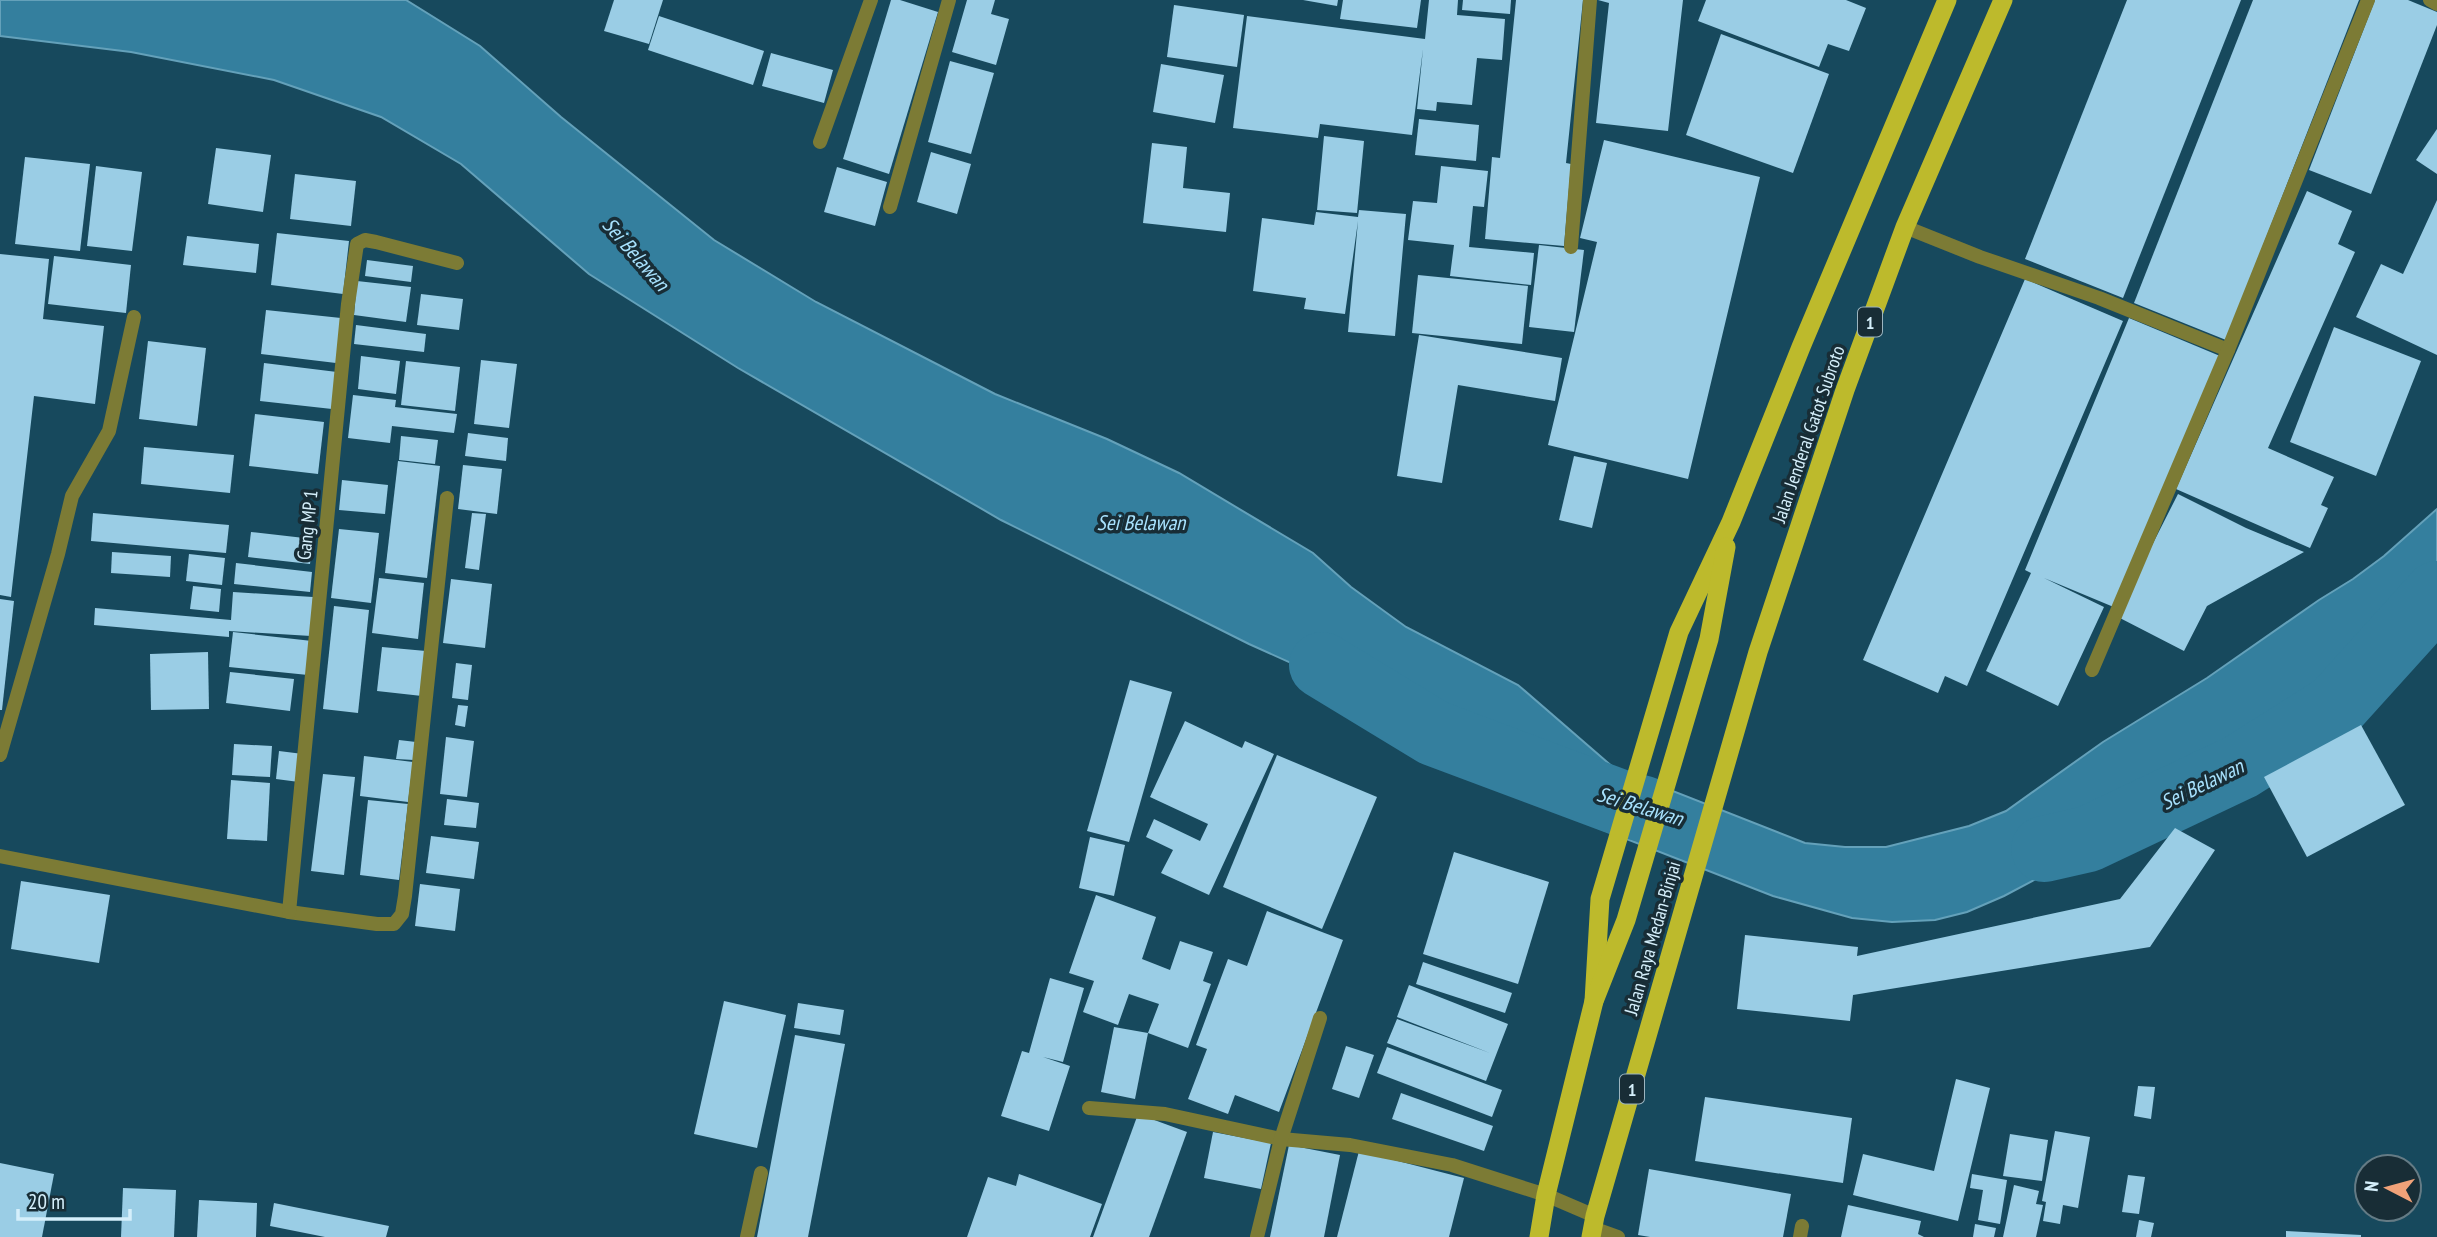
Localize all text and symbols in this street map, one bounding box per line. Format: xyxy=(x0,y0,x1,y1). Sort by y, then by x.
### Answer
water label: Sei Belawan xyxy=(597,212,676,298)
road number: 1 xyxy=(1858,308,1882,336)
street label: Jalan Jenderal Gatot Subroto xyxy=(1766,342,1850,527)
street label: Gang MP 1 xyxy=(291,489,323,561)
water label: Sei Belawan xyxy=(1097,509,1187,536)
water label: Sei Belawan xyxy=(2156,752,2249,816)
water label: Sei Belawan xyxy=(1594,780,1688,832)
street label: Jalan Raya Medan-Binjai xyxy=(1618,858,1685,1019)
road number: 1 xyxy=(1620,1074,1644,1104)
north arrow xyxy=(2353,1153,2423,1223)
scale bar xyxy=(18,1178,130,1222)
text: N xyxy=(2359,1180,2384,1193)
text: 20 m xyxy=(28,1188,65,1215)

